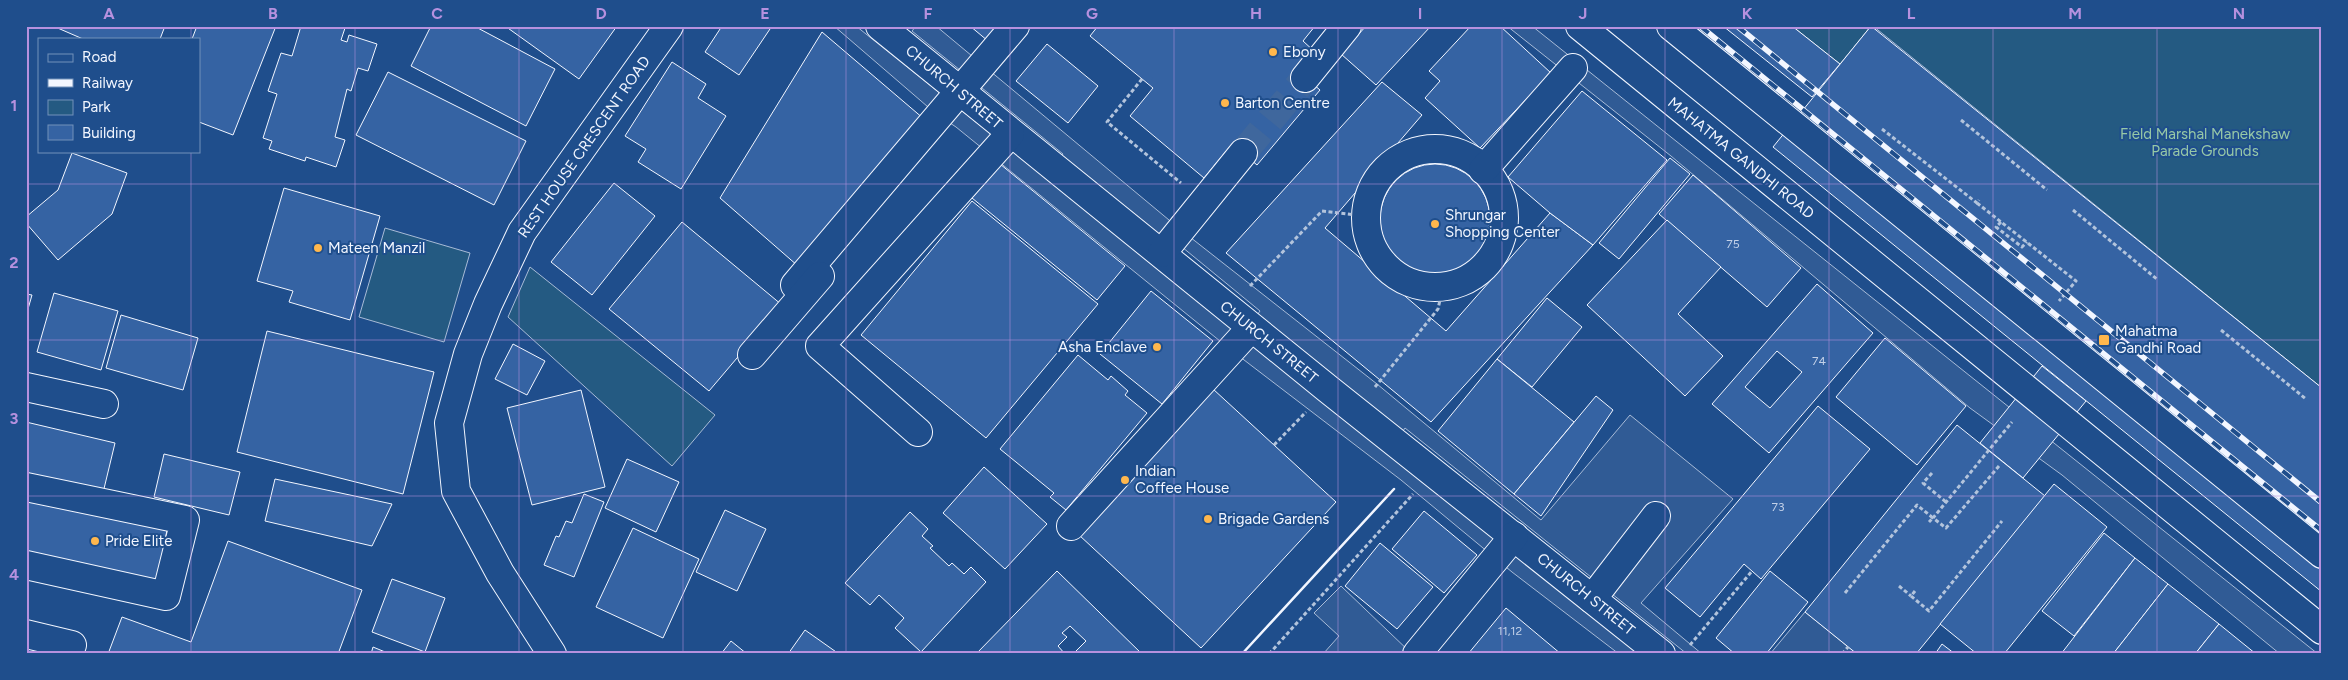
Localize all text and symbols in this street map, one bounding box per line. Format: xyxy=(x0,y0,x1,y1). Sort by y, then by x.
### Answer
text: A xyxy=(103,4,115,23)
text: B xyxy=(268,4,278,23)
text: C xyxy=(431,4,443,23)
text: D xyxy=(595,4,607,23)
text: E xyxy=(760,4,770,23)
text: F xyxy=(924,4,933,23)
text: G xyxy=(1086,4,1098,23)
text: H xyxy=(1250,4,1262,23)
text: I xyxy=(1418,4,1422,23)
text: J xyxy=(1579,4,1587,23)
text: K xyxy=(1742,4,1753,23)
text: L xyxy=(1907,4,1916,23)
text: M xyxy=(2068,4,2082,23)
text: N xyxy=(2233,4,2245,23)
legend xyxy=(38,38,200,152)
street label: CHURCH STREET xyxy=(902,41,1007,133)
place label: Ebony xyxy=(1283,43,1326,61)
marker: Ebony xyxy=(1267,46,1279,58)
text: Road xyxy=(82,48,117,66)
street label: REST HOUSE CRESCENT ROAD xyxy=(514,53,654,241)
text: Railway xyxy=(82,74,133,92)
street label: MAHATMA GANDHI ROAD xyxy=(1664,93,1818,223)
place label: Barton Centre xyxy=(1235,94,1330,112)
text: 1 xyxy=(11,96,17,115)
marker: Barton Centre xyxy=(1219,97,1231,109)
text: Park xyxy=(82,98,111,116)
text: Building xyxy=(82,124,136,142)
park label: Field Marshal Manekshaw Parade Grounds xyxy=(2120,125,2290,160)
place label: Shrungar Shopping Center xyxy=(1445,206,1560,241)
marker: Shrungar Shopping Center xyxy=(1429,218,1441,230)
house number: 75 xyxy=(1726,237,1740,251)
place label: Mateen Manzil xyxy=(328,239,425,257)
marker: Mateen Manzil xyxy=(312,242,324,254)
text: 2 xyxy=(9,253,19,272)
street label: CHURCH STREET xyxy=(1216,297,1322,387)
place label: Mahatma Gandhi Road xyxy=(2115,322,2201,357)
marker: Mahatma Gandhi Road xyxy=(2097,333,2111,347)
place label: Asha Enclave xyxy=(1058,338,1147,356)
marker: Asha Enclave xyxy=(1151,341,1163,353)
house number: 74 xyxy=(1812,354,1826,368)
text: 3 xyxy=(10,409,19,428)
place label: Indian Coffee House xyxy=(1135,462,1229,497)
marker: Indian Coffee House xyxy=(1119,474,1131,486)
house number: 73 xyxy=(1772,500,1784,514)
place label: Brigade Gardens xyxy=(1218,510,1329,528)
marker: Brigade Gardens xyxy=(1202,513,1214,525)
place label: Pride Elite xyxy=(105,532,172,550)
marker: Pride Elite xyxy=(89,535,101,547)
street label: CHURCH STREET xyxy=(1533,549,1639,639)
text: 4 xyxy=(9,565,19,584)
house number: 11,12 xyxy=(1498,624,1522,638)

